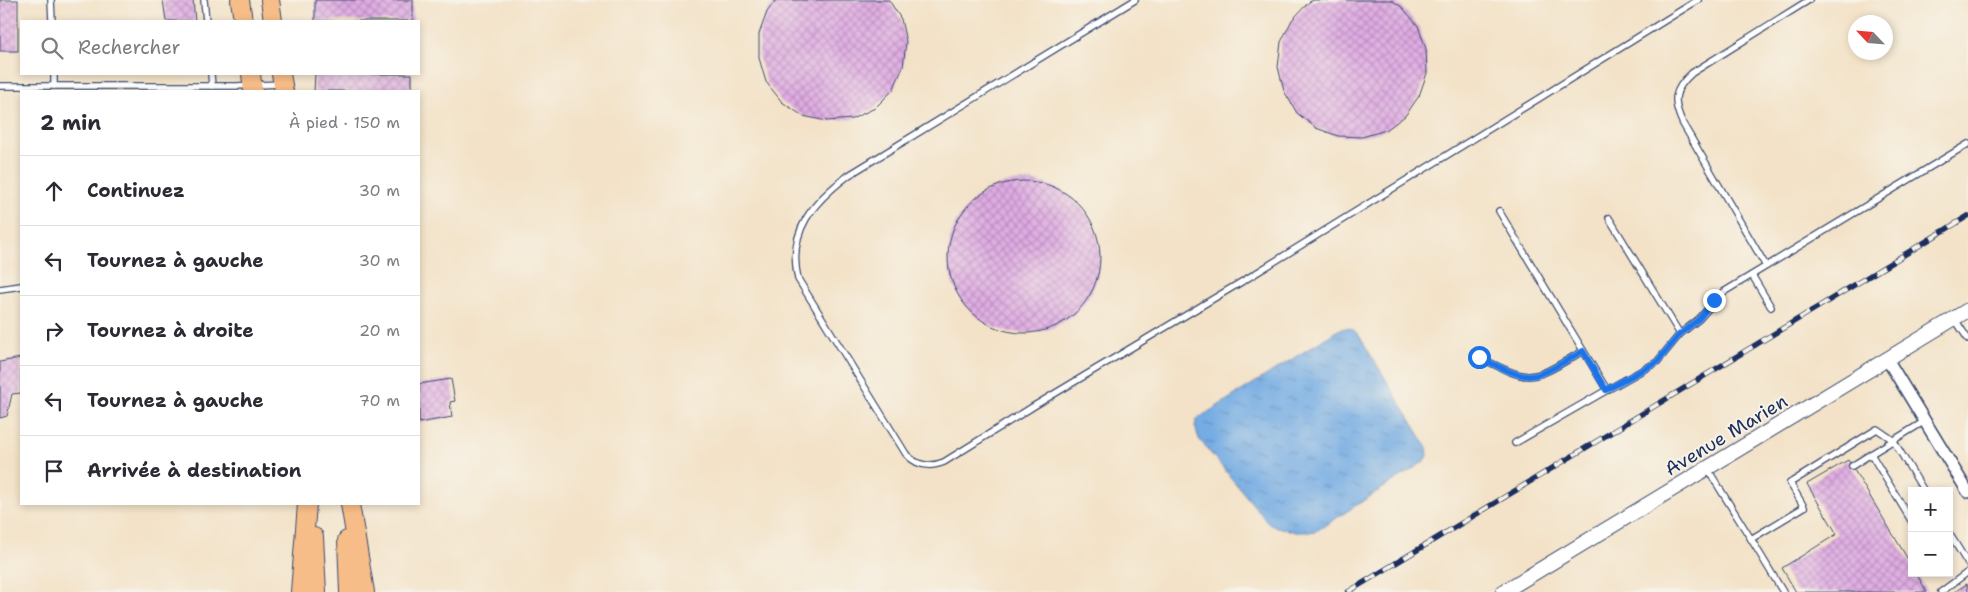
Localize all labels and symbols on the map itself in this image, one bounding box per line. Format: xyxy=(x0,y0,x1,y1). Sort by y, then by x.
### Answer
north arrow xyxy=(1848,15,1893,60)
route end xyxy=(1703,289,1726,312)
route start xyxy=(1468,346,1491,369)
street label: Avenue Marien xyxy=(1660,389,1792,481)

